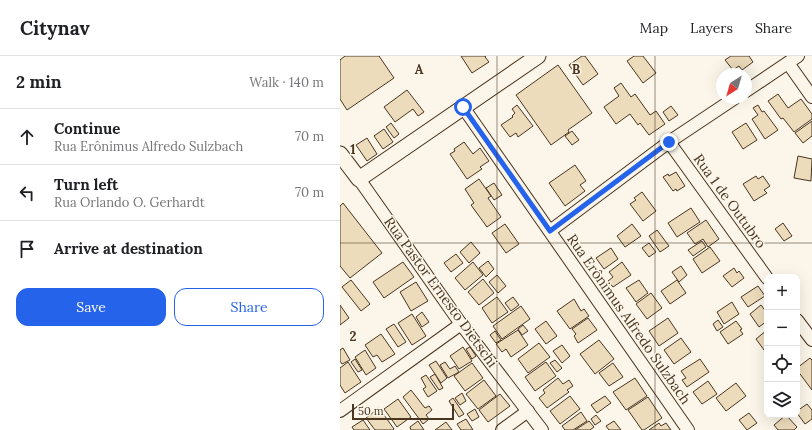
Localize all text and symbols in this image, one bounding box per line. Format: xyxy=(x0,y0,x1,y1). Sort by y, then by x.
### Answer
text: Citynav xyxy=(20,16,90,40)
text: Map xyxy=(640,19,668,37)
text: Layers xyxy=(690,19,733,37)
text: Share xyxy=(755,19,792,37)
text: A xyxy=(415,61,424,78)
text: B xyxy=(572,61,581,78)
north arrow xyxy=(716,68,752,104)
text: 2 min xyxy=(16,71,62,93)
text: Walk · 140 m xyxy=(249,74,324,91)
route start xyxy=(454,98,472,116)
text: Continue xyxy=(54,119,120,138)
icon: ahead xyxy=(16,126,38,148)
text: 70 m xyxy=(295,128,324,145)
route end xyxy=(660,133,678,151)
text: Rua Erônimus Alfredo Sulzbach xyxy=(54,138,243,155)
text: 1 xyxy=(350,141,356,158)
street label: Rua 1 de Outubro xyxy=(690,150,770,252)
text: Turn left xyxy=(54,175,118,194)
icon: left xyxy=(16,182,38,204)
text: 70 m xyxy=(295,184,324,201)
text: Rua Orlando O. Gerhardt xyxy=(54,194,205,211)
street label: Rua Pastor Ernesto Dietschi xyxy=(380,213,502,371)
street label: Rua Erônimus Alfredo Sulzbach xyxy=(563,230,695,408)
icon: arrive xyxy=(16,238,38,260)
text: Arrive at destination xyxy=(54,239,203,258)
map controls xyxy=(764,274,800,418)
button: + xyxy=(764,274,800,310)
button: Save xyxy=(16,288,166,326)
button: Share xyxy=(174,288,324,326)
button: − xyxy=(764,310,800,346)
text: 2 xyxy=(350,328,357,345)
button: locate xyxy=(764,346,800,382)
button: layers xyxy=(764,382,800,418)
scale bar xyxy=(352,402,454,421)
text: 50 m xyxy=(358,404,384,418)

